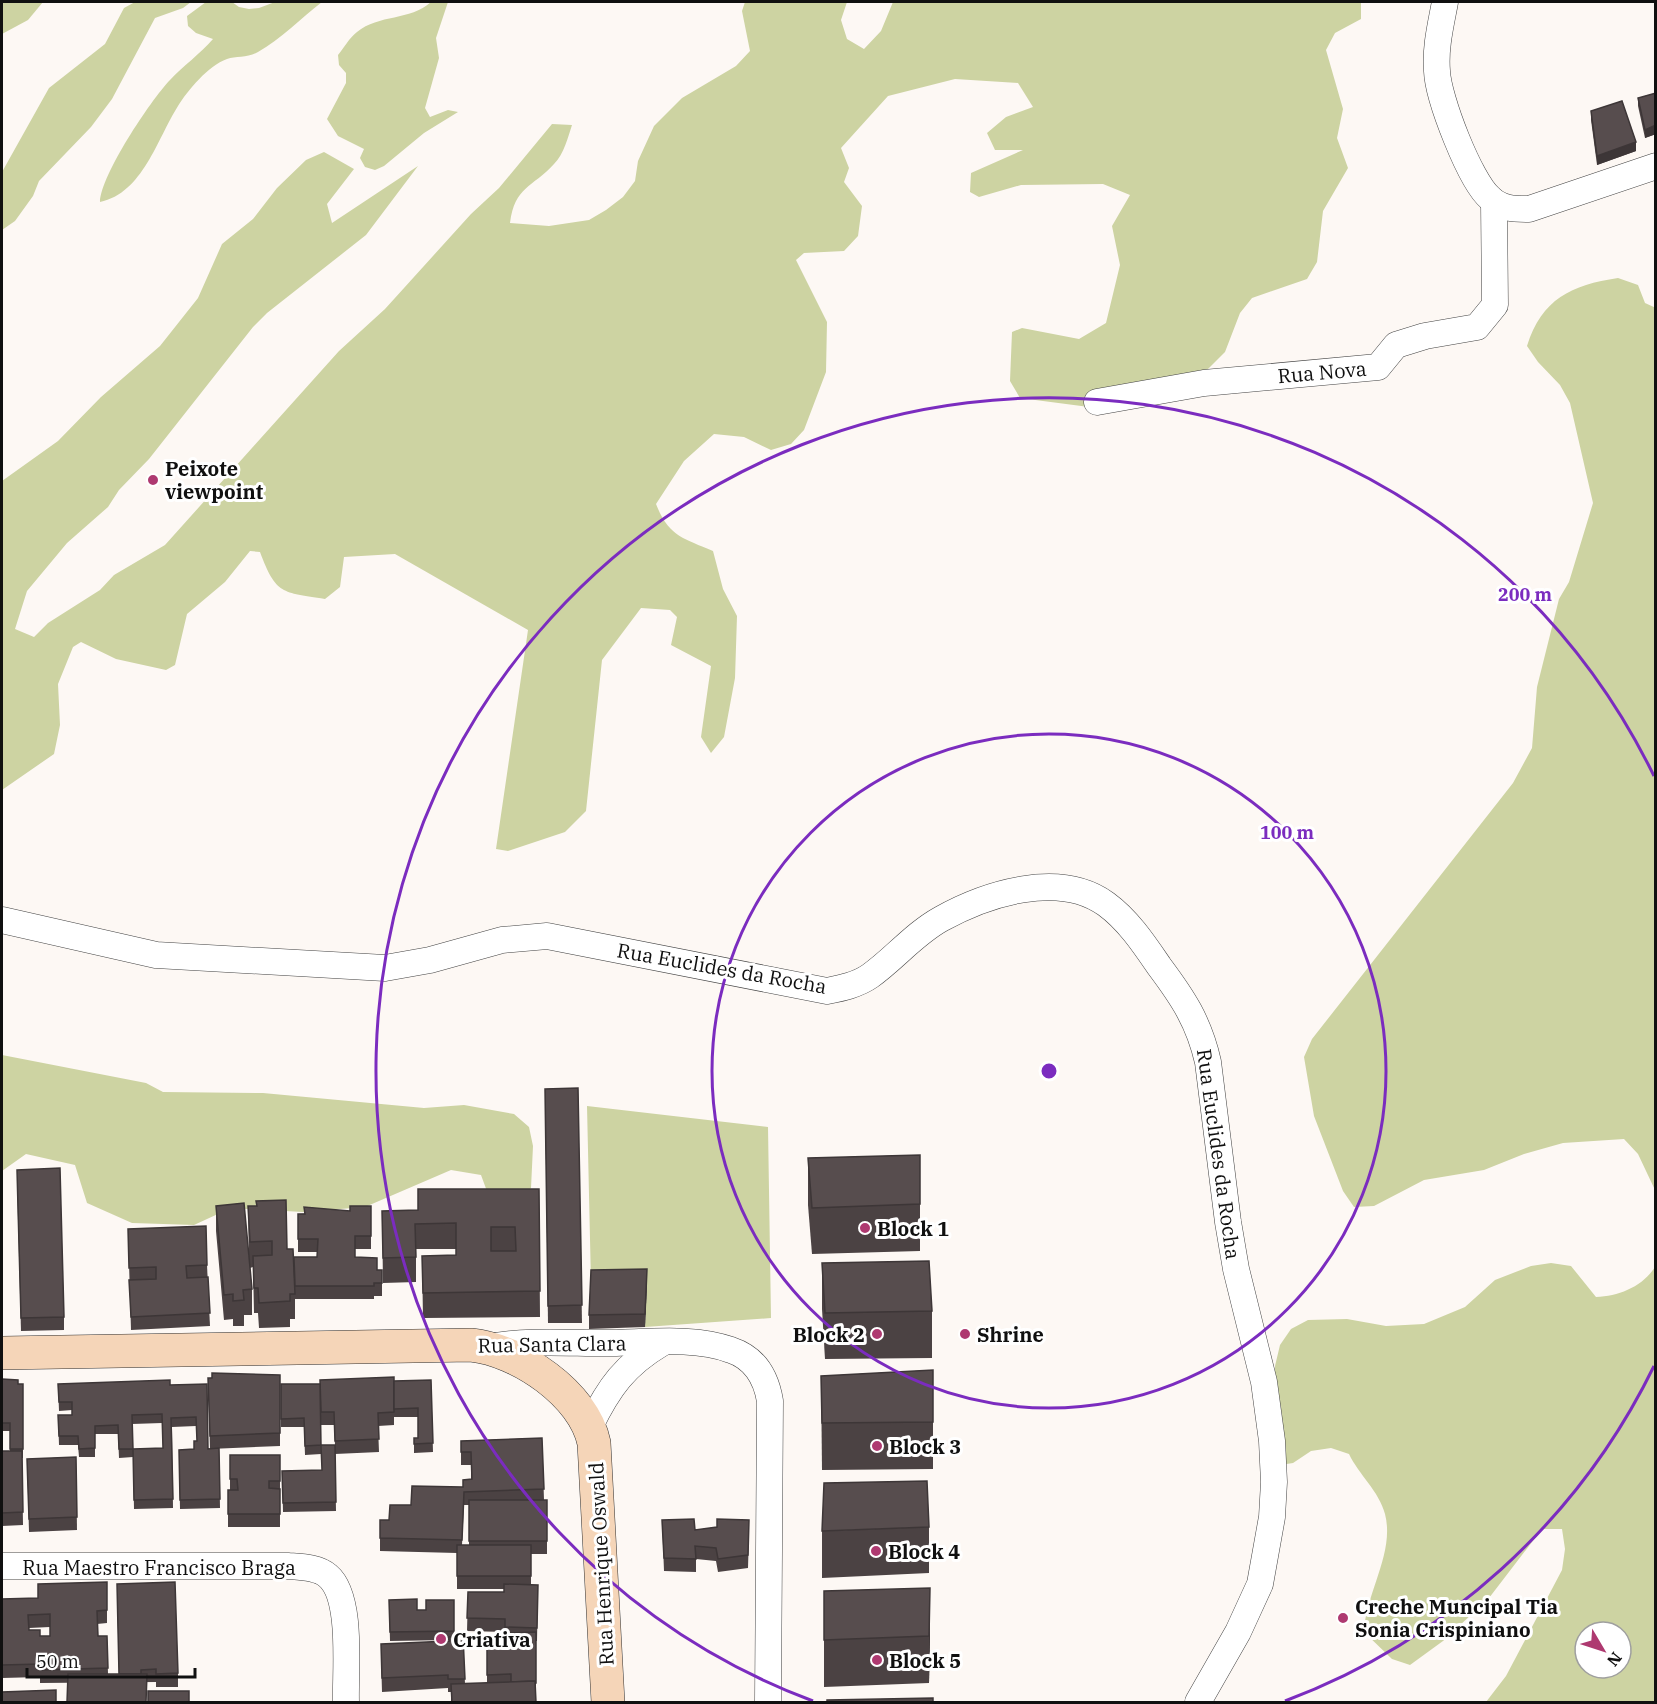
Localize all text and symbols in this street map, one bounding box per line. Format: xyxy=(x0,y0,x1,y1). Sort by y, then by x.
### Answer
street label: Rua Nova xyxy=(1276,355,1368,389)
place label: Peixote viewpoint xyxy=(165,455,264,505)
marker: Peixote viewpoint xyxy=(146,473,160,487)
text: 200 m xyxy=(1498,583,1553,606)
text: 100 m xyxy=(1260,821,1315,844)
street label: Rua Euclides da Rocha xyxy=(615,936,829,1000)
street label: Rua Euclides da Rocha xyxy=(1191,1047,1247,1261)
centre of rings xyxy=(1039,1061,1059,1081)
place label: Block 1 xyxy=(877,1215,949,1242)
marker: Block 1 xyxy=(858,1221,872,1235)
place label: Block 2 xyxy=(793,1321,865,1348)
place label: Shrine xyxy=(977,1321,1044,1348)
marker: Block 2 xyxy=(870,1327,884,1341)
marker: Shrine xyxy=(958,1327,972,1341)
street label: Rua Santa Clara xyxy=(477,1329,627,1359)
place label: Block 3 xyxy=(889,1433,961,1460)
marker: Block 3 xyxy=(870,1439,884,1453)
street label: Rua Henrique Oswald xyxy=(582,1462,620,1666)
place label: Block 4 xyxy=(888,1538,960,1565)
marker: Block 4 xyxy=(869,1544,883,1558)
street label: Rua Maestro Francisco Braga xyxy=(22,1554,296,1581)
place label: Creche Muncipal Tia Sonia Crispiniano xyxy=(1355,1593,1558,1643)
marker: Creche Muncipal Tia Sonia Crispiniano xyxy=(1336,1611,1350,1625)
north arrow xyxy=(1573,1620,1633,1680)
place label: Criativa xyxy=(453,1626,531,1653)
marker: Criativa xyxy=(434,1632,448,1646)
scale bar xyxy=(27,1641,195,1679)
place label: Block 5 xyxy=(889,1647,961,1674)
text: N xyxy=(1603,1648,1626,1671)
text: 50 m xyxy=(36,1650,79,1673)
marker: Block 5 xyxy=(870,1653,884,1667)

